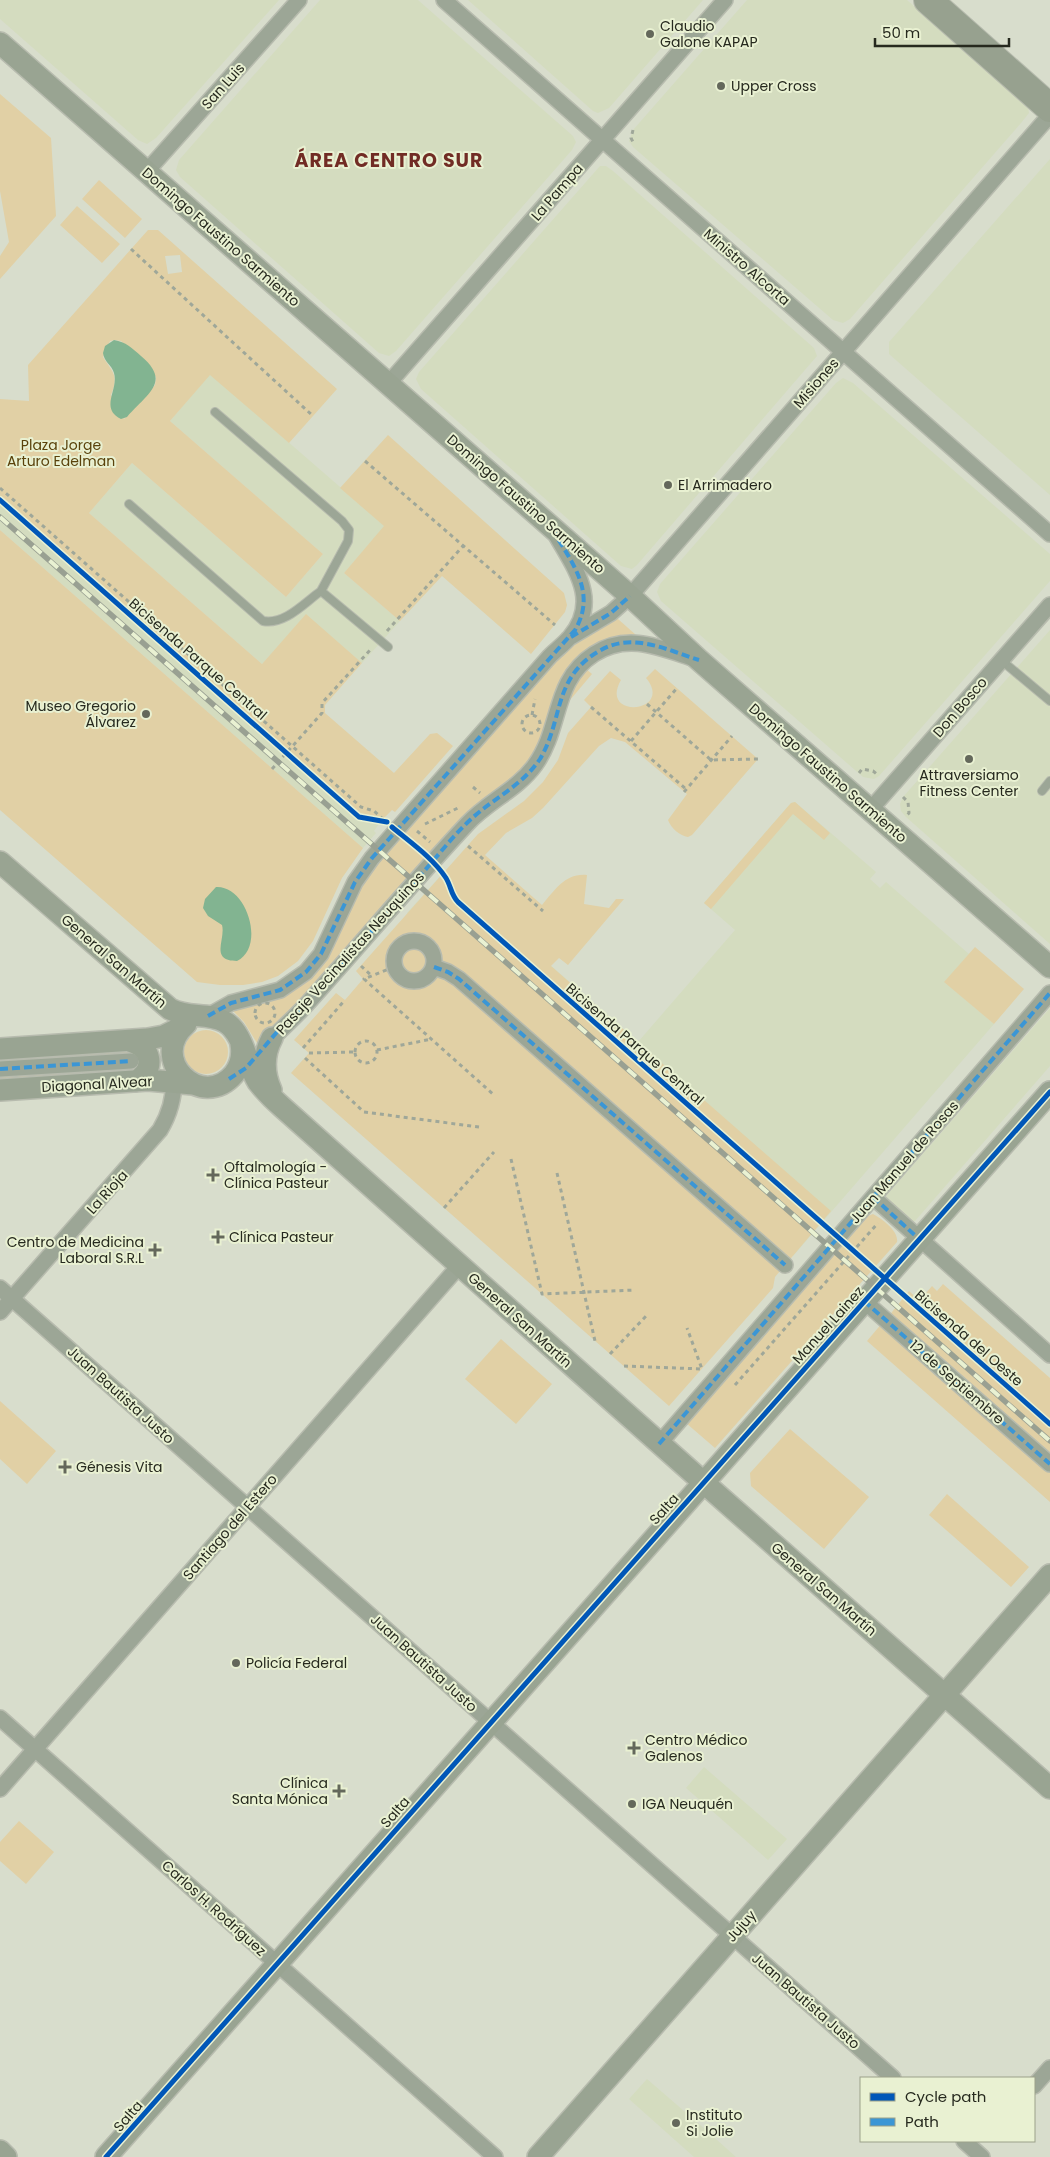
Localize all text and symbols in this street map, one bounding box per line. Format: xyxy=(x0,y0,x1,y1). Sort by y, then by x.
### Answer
scale bar xyxy=(875,15,1009,47)
place label: Claudio Galone KAPAP xyxy=(660,16,758,52)
text: 50 m xyxy=(882,22,920,43)
marker: Claudio Galone KAPAP xyxy=(644,28,656,40)
street label: San Luis xyxy=(197,58,249,114)
place label: Upper Cross xyxy=(731,76,817,96)
marker: Upper Cross xyxy=(715,80,727,92)
district label: ÁREA CENTRO SUR xyxy=(295,147,483,174)
street label: La Pampa xyxy=(526,159,588,225)
street label: Domingo Faustino Sarmiento xyxy=(138,163,304,311)
street label: Ministro Alcorta xyxy=(700,224,794,310)
street label: Misiones xyxy=(789,354,843,412)
street label: Domingo Faustino Sarmiento xyxy=(443,430,609,578)
park label: Plaza Jorge Arturo Edelman xyxy=(7,435,115,471)
place label: El Arrimadero xyxy=(678,475,772,495)
marker: El Arrimadero xyxy=(662,479,674,491)
street label: Bicisenda Parque Central xyxy=(125,593,271,725)
street label: Don Bosco xyxy=(928,673,992,741)
place label: Museo Gregorio Álvarez xyxy=(25,696,136,732)
street label: Domingo Faustino Sarmiento xyxy=(745,699,911,847)
marker: Museo Gregorio Álvarez xyxy=(140,708,152,720)
marker: Attraversiamo Fitness Center xyxy=(963,753,975,765)
place label: Attraversiamo Fitness Center xyxy=(919,765,1019,801)
street label: Pasaje Vecinalistas Neuquinos xyxy=(271,867,429,1039)
street label: General San Martín xyxy=(57,910,171,1012)
street label: Bicisenda Parque Central xyxy=(562,978,708,1110)
street label: Diagonal Alvear xyxy=(41,1071,153,1097)
street label: Juan Manuel de Rosas xyxy=(845,1096,963,1228)
place label: Oftalmología - Clínica Pasteur xyxy=(224,1157,329,1193)
street label: La Rioja xyxy=(82,1166,132,1218)
marker: Oftalmología - Clínica Pasteur xyxy=(206,1168,220,1182)
place label: Clínica Pasteur xyxy=(229,1227,334,1247)
marker: Clínica Pasteur xyxy=(211,1230,225,1244)
place label: Centro de Medicina Laboral S.R.L xyxy=(7,1232,144,1268)
marker: Centro de Medicina Laboral S.R.L xyxy=(148,1243,162,1257)
street label: General San Martín xyxy=(464,1268,576,1372)
street label: Manuel Lainez xyxy=(788,1282,868,1368)
street label: Bicisenda del Oeste xyxy=(910,1285,1028,1391)
street label: 12 de Septiembre xyxy=(905,1335,1009,1429)
street label: Juan Bautista Justo xyxy=(63,1342,179,1448)
place label: Génesis Vita xyxy=(76,1457,162,1477)
marker: Génesis Vita xyxy=(58,1460,72,1474)
street label: Santiago del Estero xyxy=(178,1470,282,1584)
street label: Salta xyxy=(645,1489,683,1529)
street label: General San Martín xyxy=(767,1538,881,1640)
street label: Juan Bautista Justo xyxy=(366,1610,482,1716)
place label: Policía Federal xyxy=(246,1653,347,1673)
marker: Policía Federal xyxy=(230,1657,242,1669)
place label: Centro Médico Galenos xyxy=(645,1730,748,1766)
marker: Centro Médico Galenos xyxy=(627,1741,641,1755)
place label: Clínica Santa Mónica xyxy=(232,1773,328,1809)
marker: Clínica Santa Mónica xyxy=(332,1784,346,1798)
street label: Salta xyxy=(376,1792,414,1832)
place label: IGA Neuquén xyxy=(642,1794,733,1814)
marker: IGA Neuquén xyxy=(626,1798,638,1810)
street label: Carlos H. Rodríguez xyxy=(157,1856,271,1960)
street label: Jujuy xyxy=(721,1906,761,1946)
street label: Juan Bautista Justo xyxy=(748,1948,864,2054)
legend xyxy=(860,2077,1035,2142)
text: Cycle path xyxy=(905,2086,986,2107)
street label: Salta xyxy=(109,2096,147,2136)
place label: Instituto Si Jolie xyxy=(686,2105,742,2141)
text: Path xyxy=(905,2111,939,2132)
marker: Instituto Si Jolie xyxy=(670,2117,682,2129)

